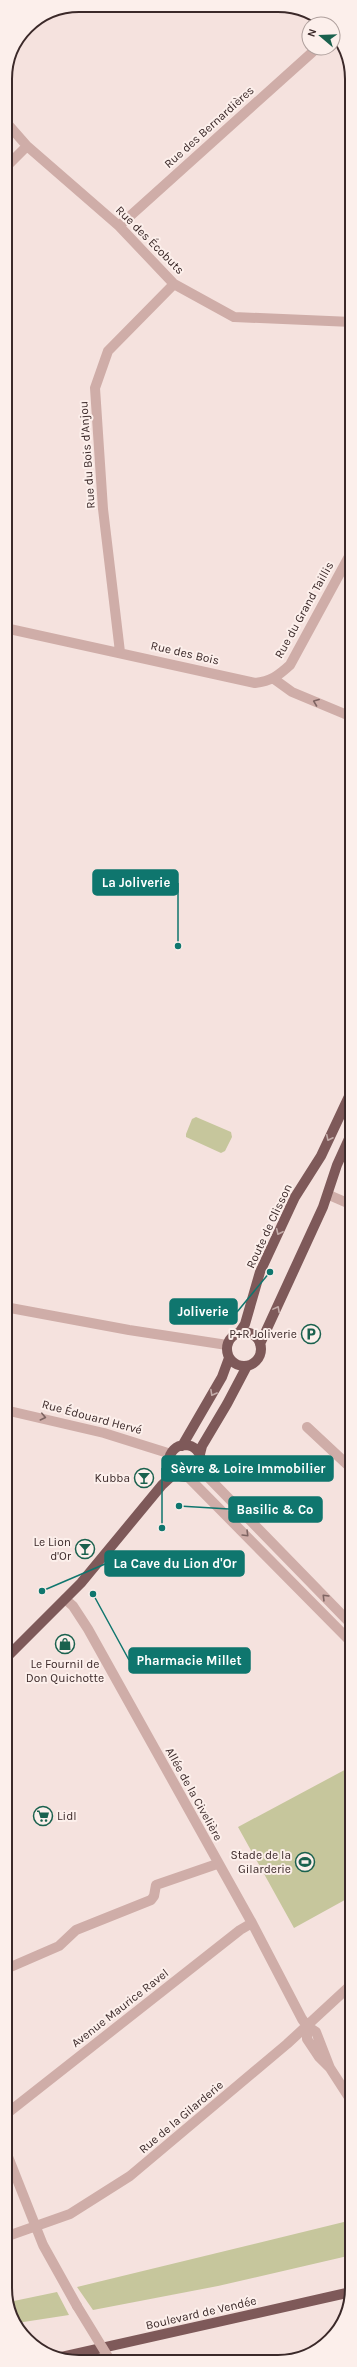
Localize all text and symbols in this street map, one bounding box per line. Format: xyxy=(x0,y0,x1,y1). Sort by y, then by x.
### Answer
north arrow xyxy=(301,16,341,56)
text: N xyxy=(305,27,319,39)
street label: Rue des Bernardières xyxy=(161,83,257,171)
street label: Rue des Écobuts xyxy=(113,202,188,277)
street label: Rue du Bois d'Anjou xyxy=(76,401,98,509)
street label: Rue du Grand Taillis xyxy=(272,559,336,661)
street label: Rue des Bois xyxy=(149,638,221,668)
one-way arrow xyxy=(313,698,320,706)
callout: La Joliverie xyxy=(93,870,178,895)
text: La Joliverie xyxy=(102,875,170,890)
one-way arrow xyxy=(326,1134,334,1141)
street label: Route de Clisson xyxy=(243,1182,295,1270)
one-way arrow xyxy=(276,1228,284,1235)
callout: Joliverie xyxy=(170,1299,237,1324)
text: Joliverie xyxy=(177,1304,229,1319)
one-way arrow xyxy=(272,1305,280,1313)
parking icon: P+R Joliverie xyxy=(300,1323,322,1345)
place label: P+R Joliverie xyxy=(229,1327,297,1341)
one-way arrow xyxy=(211,1389,218,1396)
street label: Rue Édouard Hervé xyxy=(40,1396,144,1437)
one-way arrow xyxy=(40,1413,47,1421)
callout: Sèvre & Loire Immobilier xyxy=(162,1456,333,1481)
text: Sèvre & Loire Immobilier xyxy=(171,1461,326,1476)
bar icon: Kubba xyxy=(133,1467,155,1489)
place label: Kubba xyxy=(95,1471,130,1485)
callout: Basilic & Co xyxy=(229,1497,322,1522)
text: Basilic & Co xyxy=(237,1502,313,1517)
one-way arrow xyxy=(241,1529,249,1537)
place label: Le Lion d'Or xyxy=(33,1535,72,1563)
bar icon: Le Lion d'Or xyxy=(74,1538,96,1560)
callout: La Cave du Lion d'Or xyxy=(105,1551,244,1576)
text: La Cave du Lion d'Or xyxy=(113,1556,238,1571)
one-way arrow xyxy=(322,1594,329,1602)
shop icon: Le Fournil de Don Quichotte xyxy=(54,1633,76,1655)
callout: Pharmacie Millet xyxy=(129,1648,250,1673)
text: Pharmacie Millet xyxy=(136,1653,242,1668)
place label: Le Fournil de Don Quichotte xyxy=(26,1657,104,1685)
street label: Allée de la Civelière xyxy=(163,1745,225,1843)
supermarket icon: Lidl xyxy=(32,1805,54,1827)
place label: Lidl xyxy=(57,1809,77,1823)
place label: Stade de la Gilarderie xyxy=(230,1848,291,1876)
sports icon: Stade de la Gilarderie xyxy=(294,1851,316,1873)
street label: Avenue Maurice Ravel xyxy=(69,1966,171,2050)
street label: Rue de la Gilarderie xyxy=(136,2078,226,2156)
street label: Boulevard de Vendée xyxy=(144,2293,258,2333)

